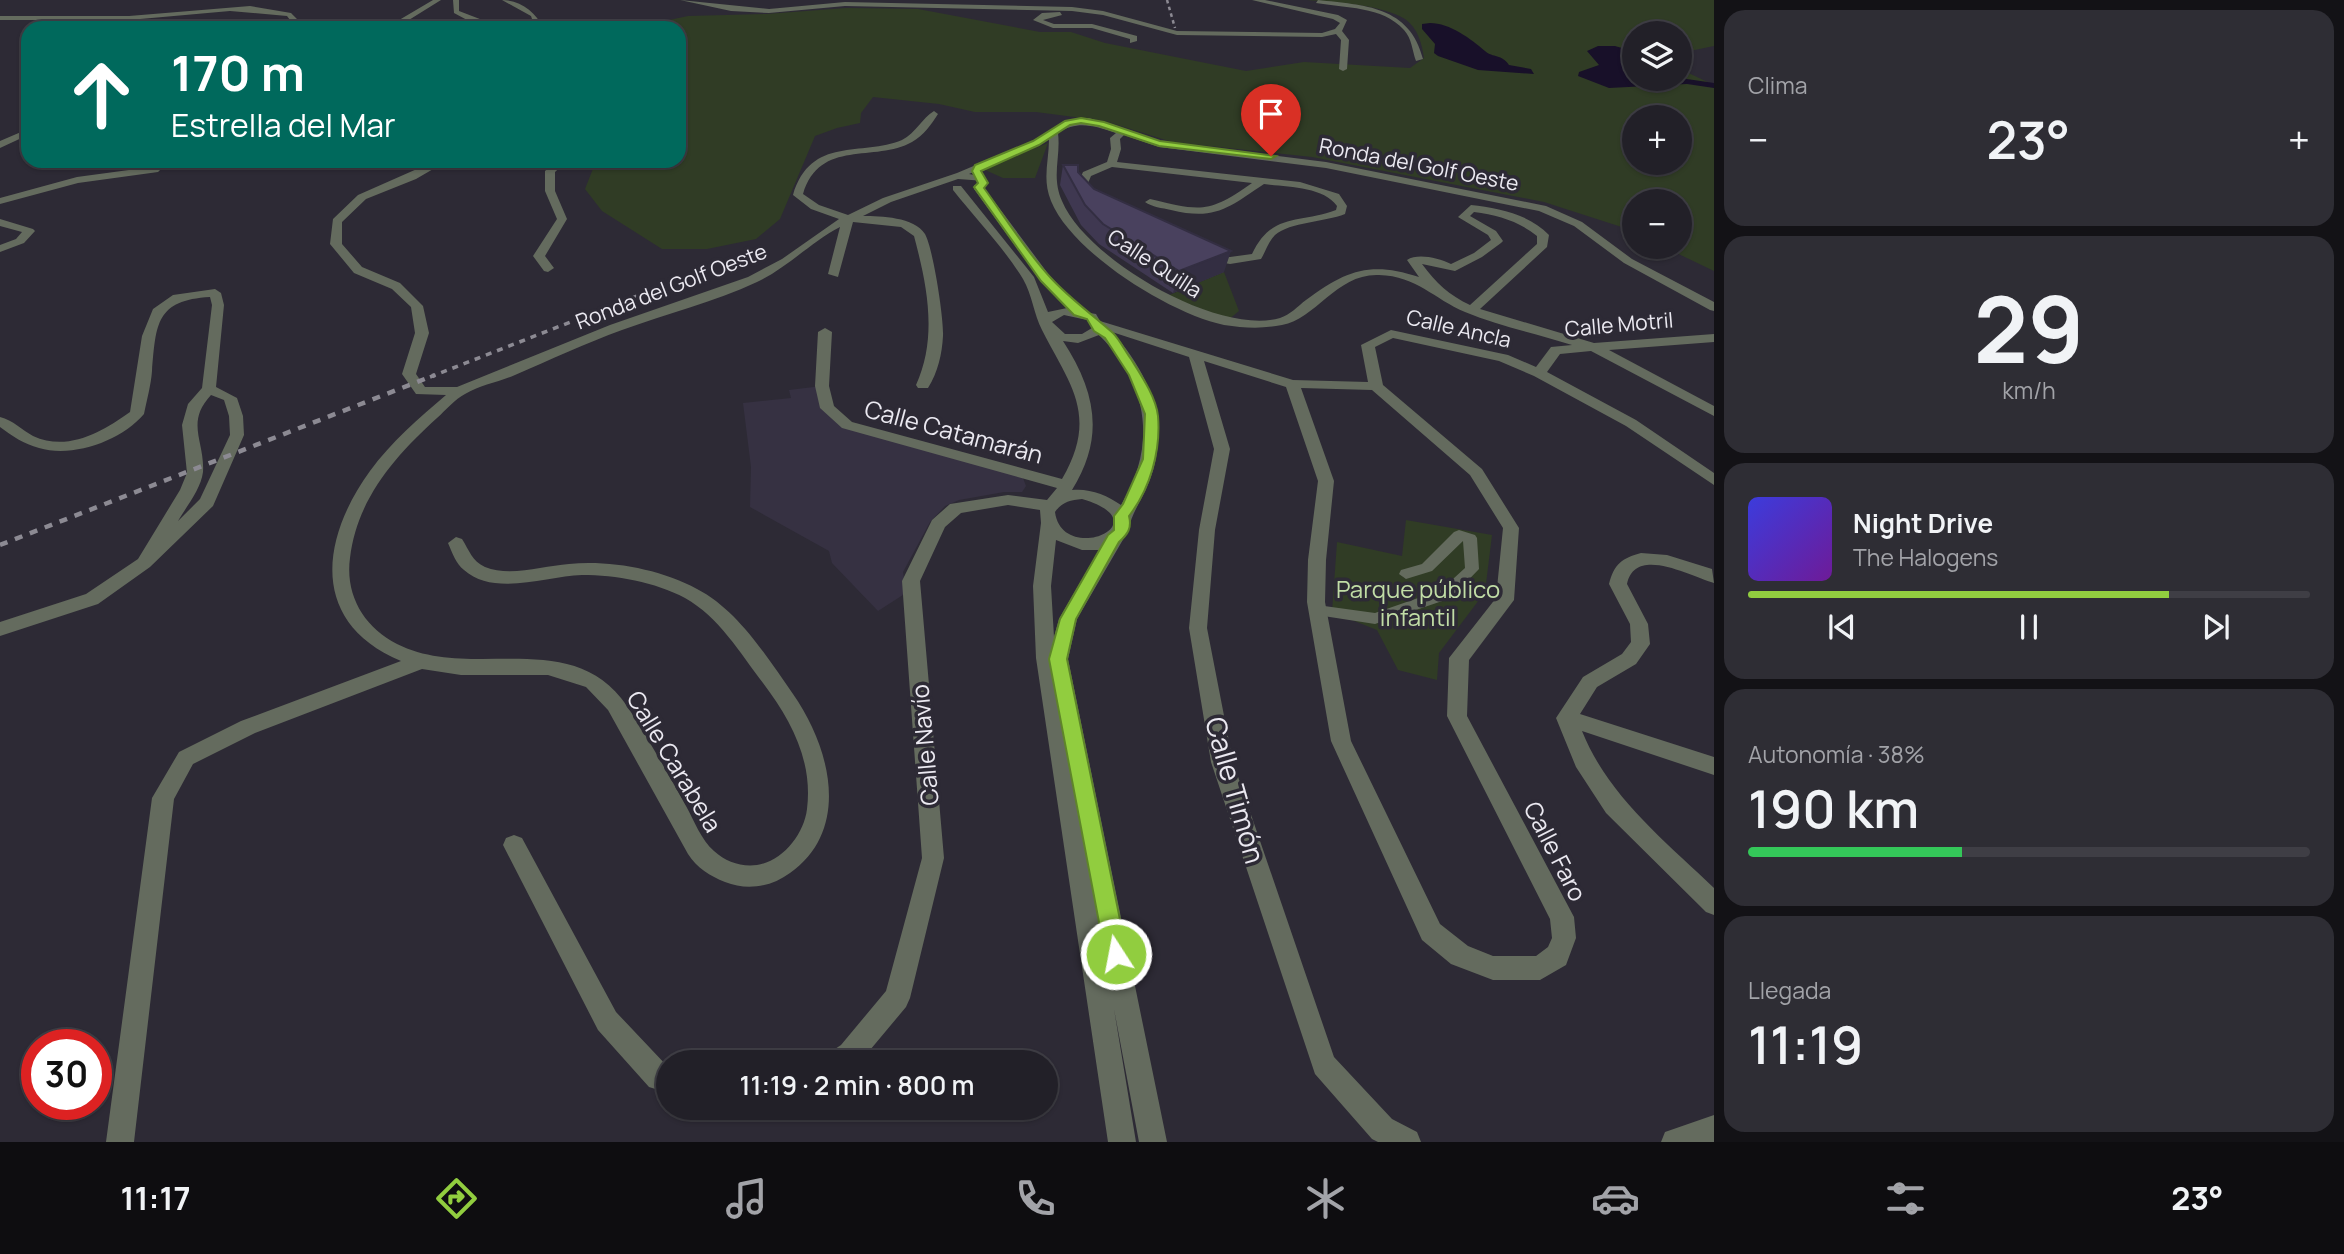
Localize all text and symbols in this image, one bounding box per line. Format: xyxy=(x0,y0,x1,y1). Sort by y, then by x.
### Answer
map controls xyxy=(1622,21,1692,259)
button: layers xyxy=(1622,21,1692,91)
text: 170 m xyxy=(171,39,305,106)
icon: ahead xyxy=(56,49,147,140)
text: Clima xyxy=(1748,69,1807,101)
pin xyxy=(1241,84,1301,156)
icon: arrive xyxy=(1252,95,1290,133)
text: Estrella del Mar xyxy=(171,103,396,147)
text: 23° xyxy=(1986,104,2070,175)
button: + xyxy=(1622,105,1692,175)
text: − xyxy=(1748,113,1769,165)
text: + xyxy=(2288,113,2310,165)
street label: Ronda del Golf Oeste xyxy=(1317,131,1521,197)
button: − xyxy=(1622,189,1692,259)
street label: Calle Quilla xyxy=(1102,222,1208,304)
street label: Ronda del Golf Oeste xyxy=(571,237,771,335)
text: 29 xyxy=(1974,266,2084,390)
street label: Calle Ancla xyxy=(1404,302,1514,354)
street label: Calle Motril xyxy=(1564,305,1674,343)
text: km/h xyxy=(2002,374,2056,406)
street label: Calle Catamarán xyxy=(861,391,1047,471)
text: Night Drive xyxy=(1853,505,1993,541)
text: The Halogens xyxy=(1853,541,1998,573)
park label: Parque público infantil xyxy=(1336,572,1500,633)
icon: previous xyxy=(1823,608,1861,646)
icon: pause xyxy=(2010,608,2048,646)
icon: next xyxy=(2197,608,2235,646)
street label: Calle Navío xyxy=(902,683,946,807)
street label: Calle Carabela xyxy=(620,684,730,838)
street label: Calle Timón xyxy=(1197,712,1275,868)
text: Autonomía · 38% xyxy=(1748,738,1925,770)
text: 190 km xyxy=(1748,773,1919,844)
street label: Calle Faro xyxy=(1517,795,1595,907)
position arrow xyxy=(1079,917,1153,991)
text: Llegada xyxy=(1748,974,1831,1006)
text: 11:19 xyxy=(1748,1009,1863,1080)
speed limit sign: 30 xyxy=(21,1029,112,1120)
text: 11:19 · 2 min · 800 m xyxy=(739,1067,975,1103)
icon: directions xyxy=(432,1174,481,1223)
icon: music xyxy=(722,1174,771,1223)
icon: phone xyxy=(1011,1174,1060,1223)
icon: climate xyxy=(1301,1174,1350,1223)
icon: car xyxy=(1591,1174,1640,1223)
icon: filters xyxy=(1881,1174,1930,1223)
text: 11:17 xyxy=(120,1176,191,1220)
text: 23° xyxy=(2171,1176,2223,1220)

